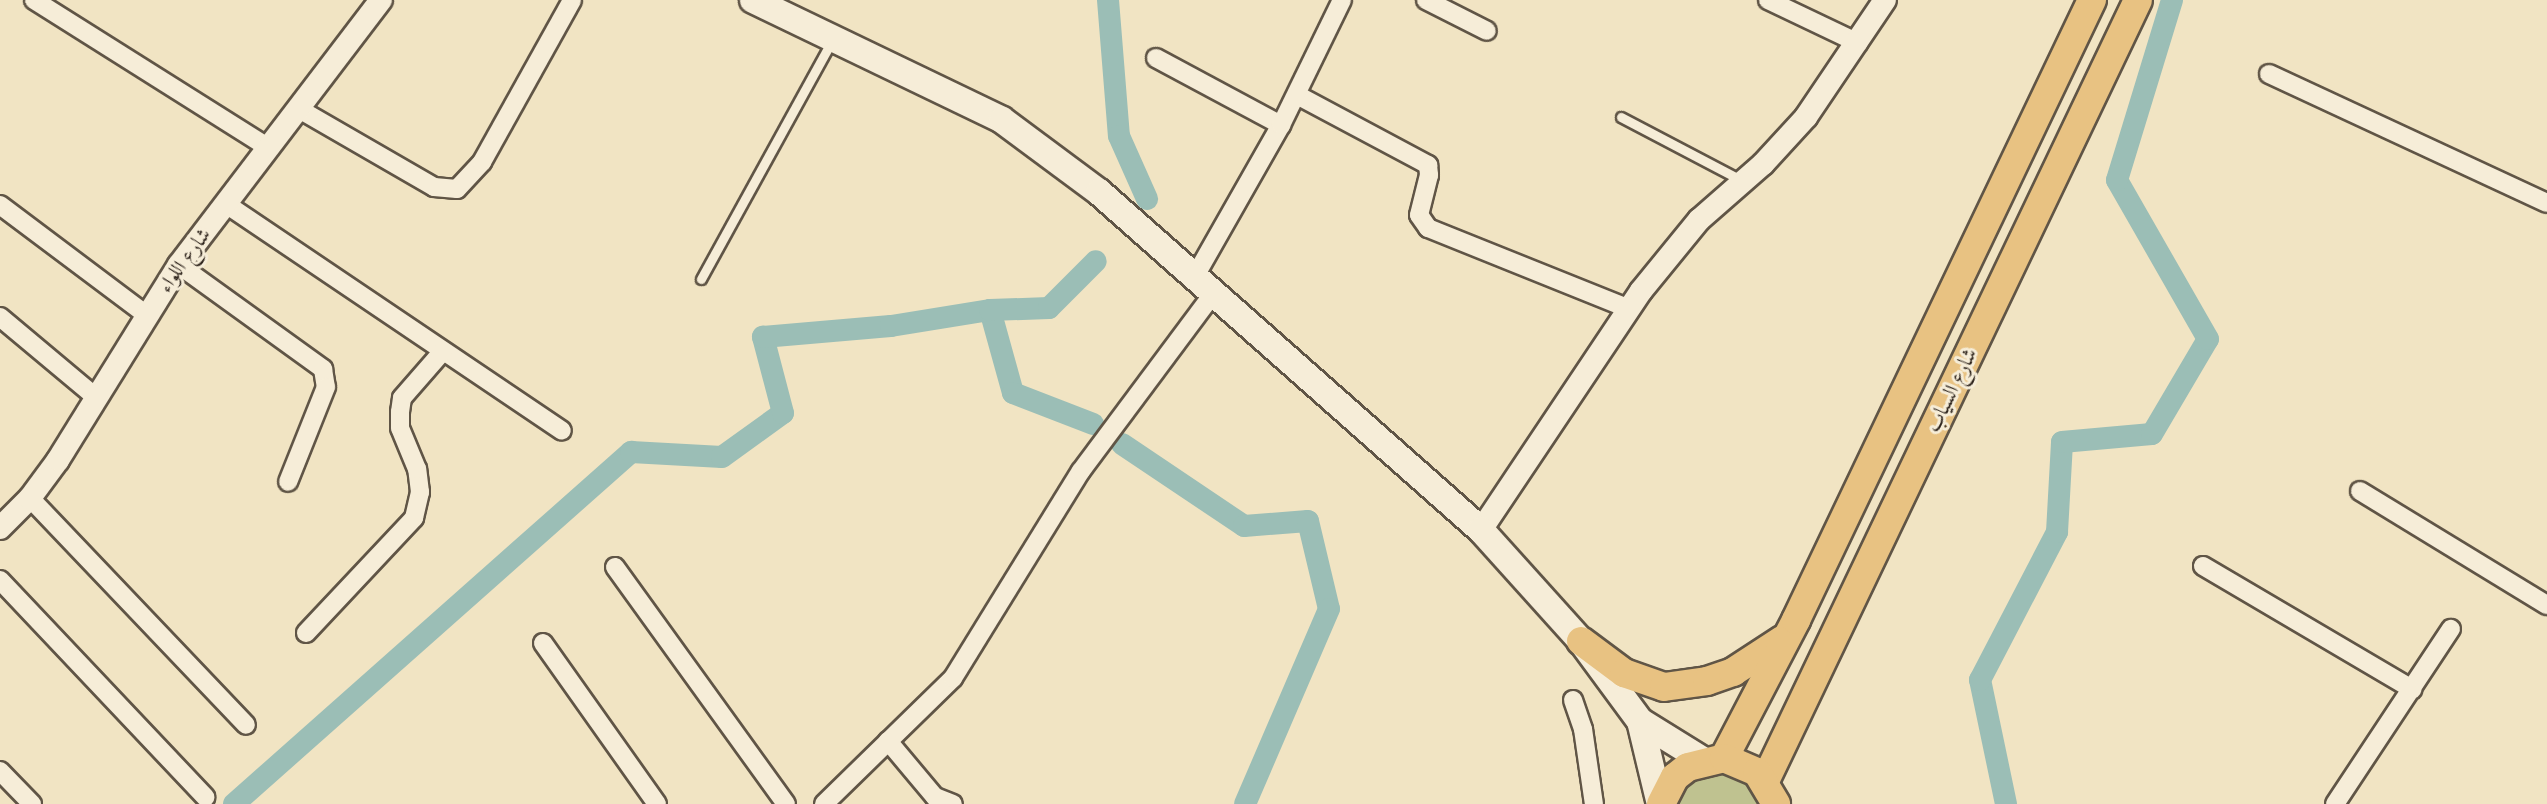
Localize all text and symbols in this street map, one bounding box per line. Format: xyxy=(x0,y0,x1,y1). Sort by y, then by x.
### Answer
street label: شارع اللواء xyxy=(152,223,216,297)
street label: شارع السياب xyxy=(1920,344,1982,436)

